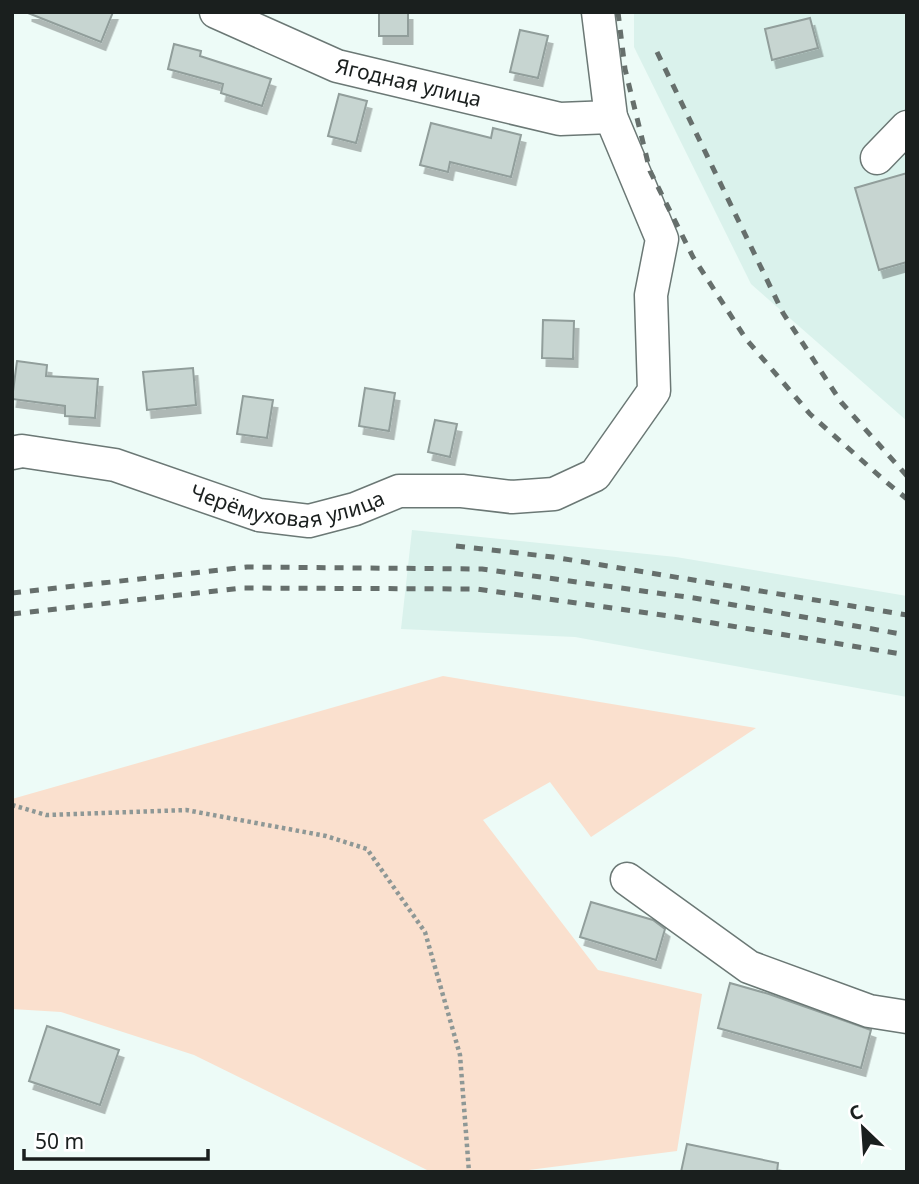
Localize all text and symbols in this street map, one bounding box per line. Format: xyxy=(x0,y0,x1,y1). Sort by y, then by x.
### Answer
street label: Ягодная улица xyxy=(333,51,485,113)
street label: Черёмуховая улица xyxy=(187,477,388,534)
north arrow xyxy=(828,1093,898,1163)
text: С xyxy=(845,1098,867,1127)
scale bar xyxy=(24,1118,208,1162)
text: 50 m xyxy=(35,1127,84,1155)

